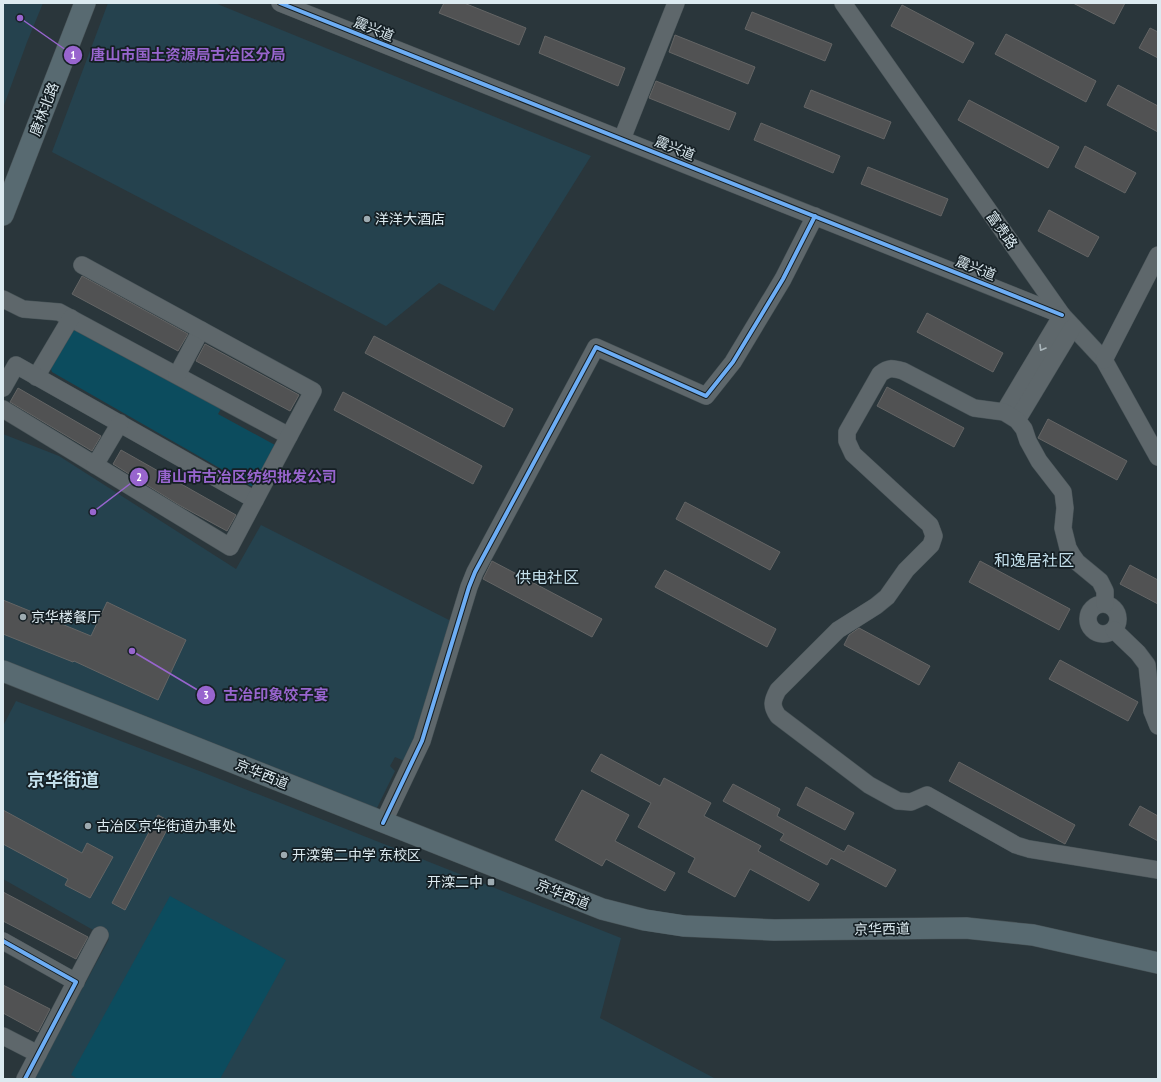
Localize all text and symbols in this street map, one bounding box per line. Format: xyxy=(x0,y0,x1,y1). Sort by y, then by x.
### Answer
street label: 震兴道 xyxy=(351,13,397,45)
callout: 唐山市国土资源局古冶区分局 xyxy=(63,41,294,68)
text: 唐山市国土资源局古冶区分局 xyxy=(90,45,286,64)
text: 1 xyxy=(70,47,76,62)
street label: 唐林北路 xyxy=(26,80,62,138)
street label: 震兴道 xyxy=(652,132,698,164)
street label: 富贵路 xyxy=(983,208,1021,252)
place label: 洋洋大酒店 xyxy=(375,210,445,228)
marker: 洋洋大酒店 xyxy=(362,214,372,224)
street label: 震兴道 xyxy=(953,252,999,284)
one-way arrow xyxy=(1039,344,1047,351)
callout: 唐山市古冶区纺织批发公司 xyxy=(129,463,345,490)
text: 唐山市古冶区纺织批发公司 xyxy=(157,467,337,486)
text: 2 xyxy=(136,469,142,484)
district label: 和逸居社区 xyxy=(994,550,1074,570)
district label: 供电社区 xyxy=(515,567,579,587)
place label: 京华楼餐厅 xyxy=(31,608,101,626)
marker: 京华楼餐厅 xyxy=(18,612,28,622)
callout: 古冶印象饺子宴 xyxy=(196,681,337,708)
text: 古冶印象饺子宴 xyxy=(223,685,329,704)
text: 3 xyxy=(203,687,209,702)
street label: 京华西道 xyxy=(233,755,291,793)
district label: 京华街道 xyxy=(27,768,99,791)
place label: 古冶区京华街道办事处 xyxy=(96,817,236,835)
marker: 古冶区京华街道办事处 xyxy=(83,821,93,831)
place label: 开滦第二中学 东校区 xyxy=(292,846,421,864)
marker: 开滦第二中学 东校区 xyxy=(279,850,289,860)
place label: 开滦二中 xyxy=(427,873,483,891)
street label: 京华西道 xyxy=(534,875,592,913)
marker: 开滦二中 xyxy=(486,877,496,887)
street label: 京华西道 xyxy=(854,920,910,938)

